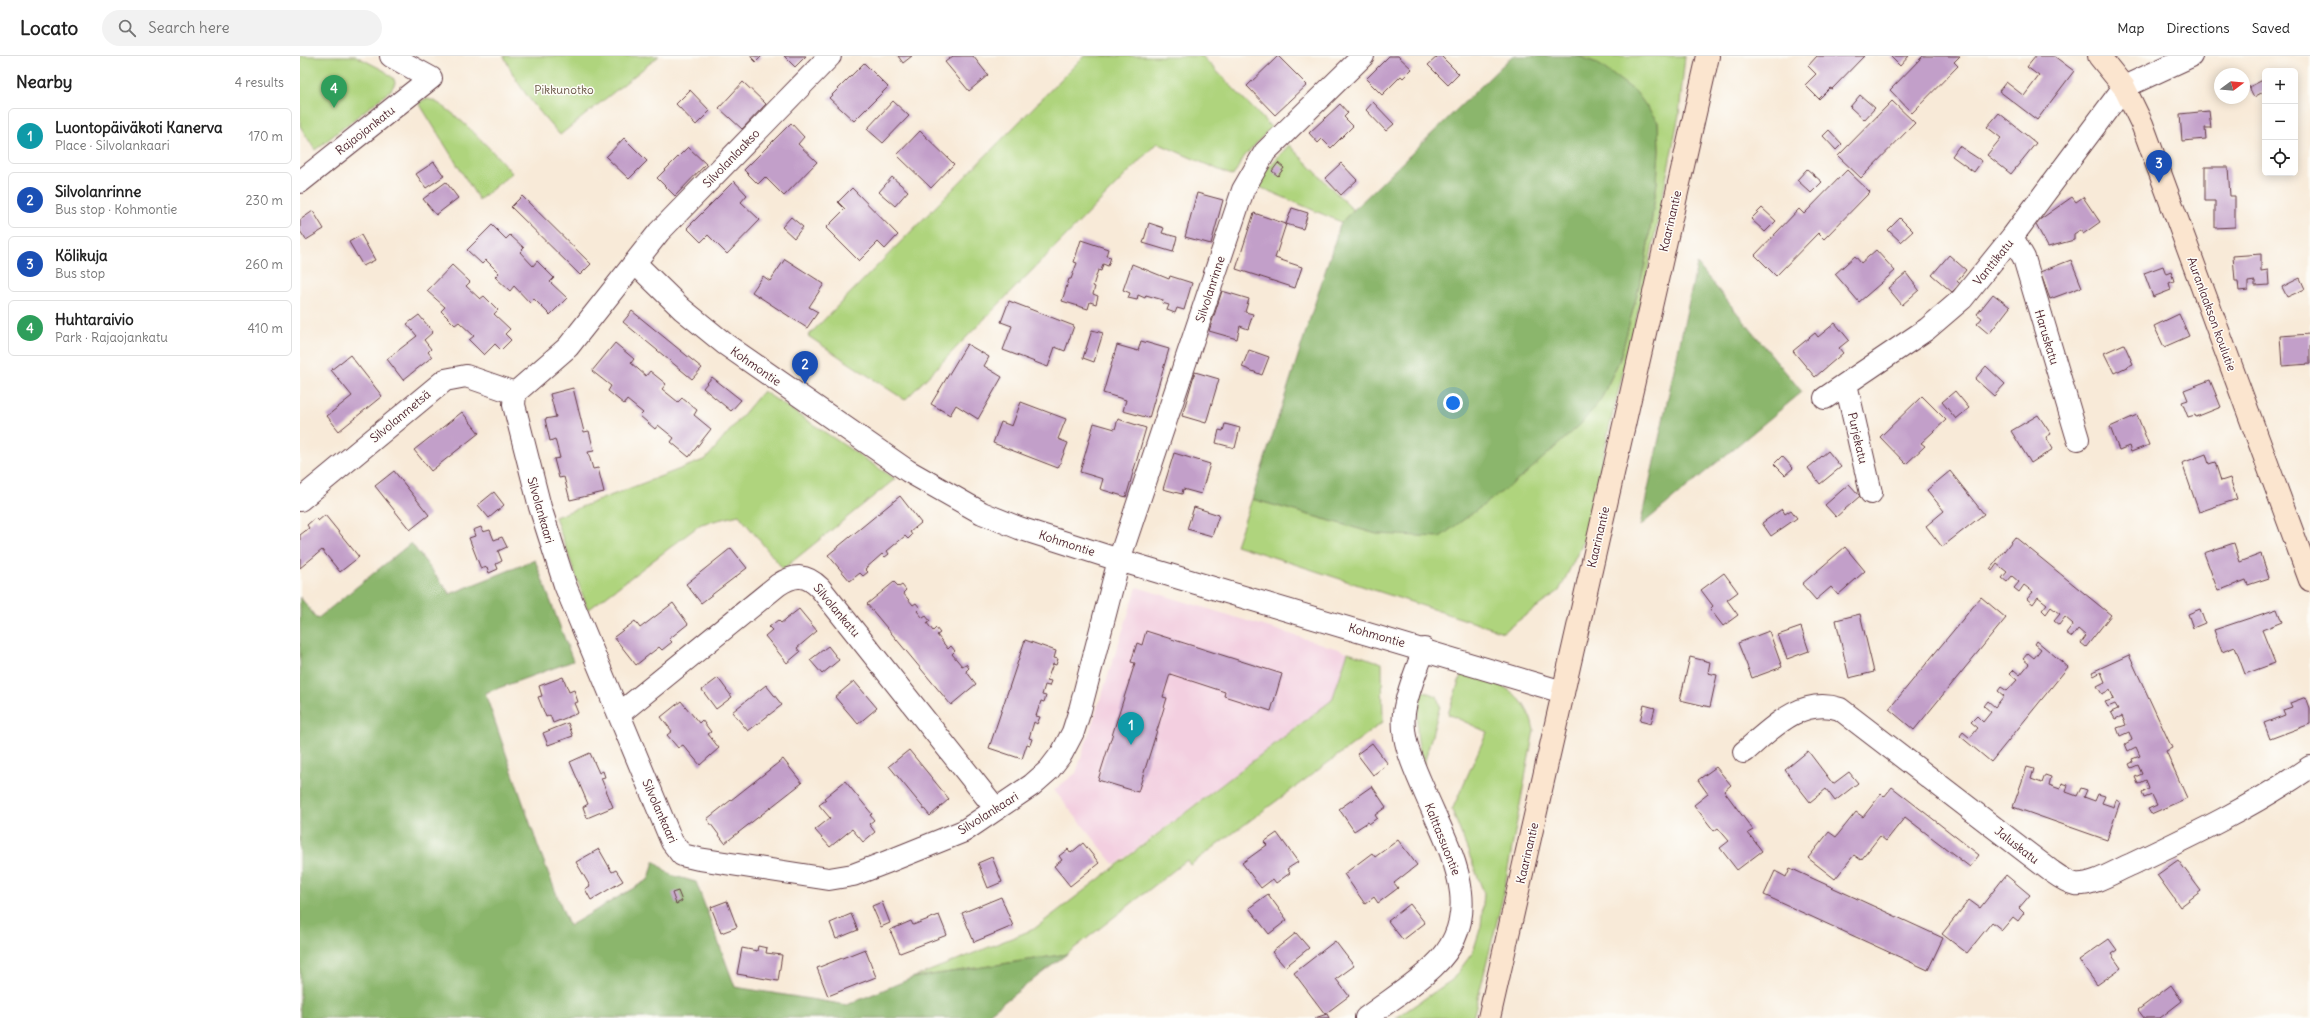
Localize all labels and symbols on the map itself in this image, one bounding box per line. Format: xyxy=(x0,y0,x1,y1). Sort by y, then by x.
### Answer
north arrow xyxy=(2214,68,2250,104)
pin: 4 xyxy=(321,75,347,108)
park label: Pikkunotko xyxy=(534,82,594,97)
street label: Rajaojankatu xyxy=(332,102,398,158)
street label: Silvolanlaakso xyxy=(699,125,763,190)
pin: 3 xyxy=(2146,150,2172,183)
street label: Kaarinantie xyxy=(1656,189,1684,253)
street label: Vanttikatu xyxy=(1970,236,2016,288)
street label: Silvolanrinne xyxy=(1192,254,1228,324)
street label: Auranlaakson koulutie xyxy=(2184,255,2240,373)
street label: Haruskatu xyxy=(2032,308,2062,366)
street label: Kohmontie xyxy=(728,343,784,389)
pin: 2 xyxy=(792,351,818,384)
street label: Silvolanmetsä xyxy=(367,386,433,446)
your location xyxy=(1443,393,1463,413)
street label: Purjekatu xyxy=(1845,411,1871,465)
street label: Silvolankaari xyxy=(524,475,558,545)
street label: Kaarinantie xyxy=(1584,505,1612,569)
street label: Kohmontie xyxy=(1037,527,1097,559)
street label: Silvolankatu xyxy=(810,580,864,640)
street label: Kohmontie xyxy=(1347,620,1407,650)
pin: 1 xyxy=(1118,712,1144,745)
street label: Silvolankaari xyxy=(639,777,681,845)
street label: Silvolankaari xyxy=(955,789,1021,837)
street label: Kalttassuontie xyxy=(1422,801,1464,877)
street label: Kaarinantie xyxy=(1513,821,1541,885)
street label: Jaluskatu xyxy=(1992,823,2042,867)

